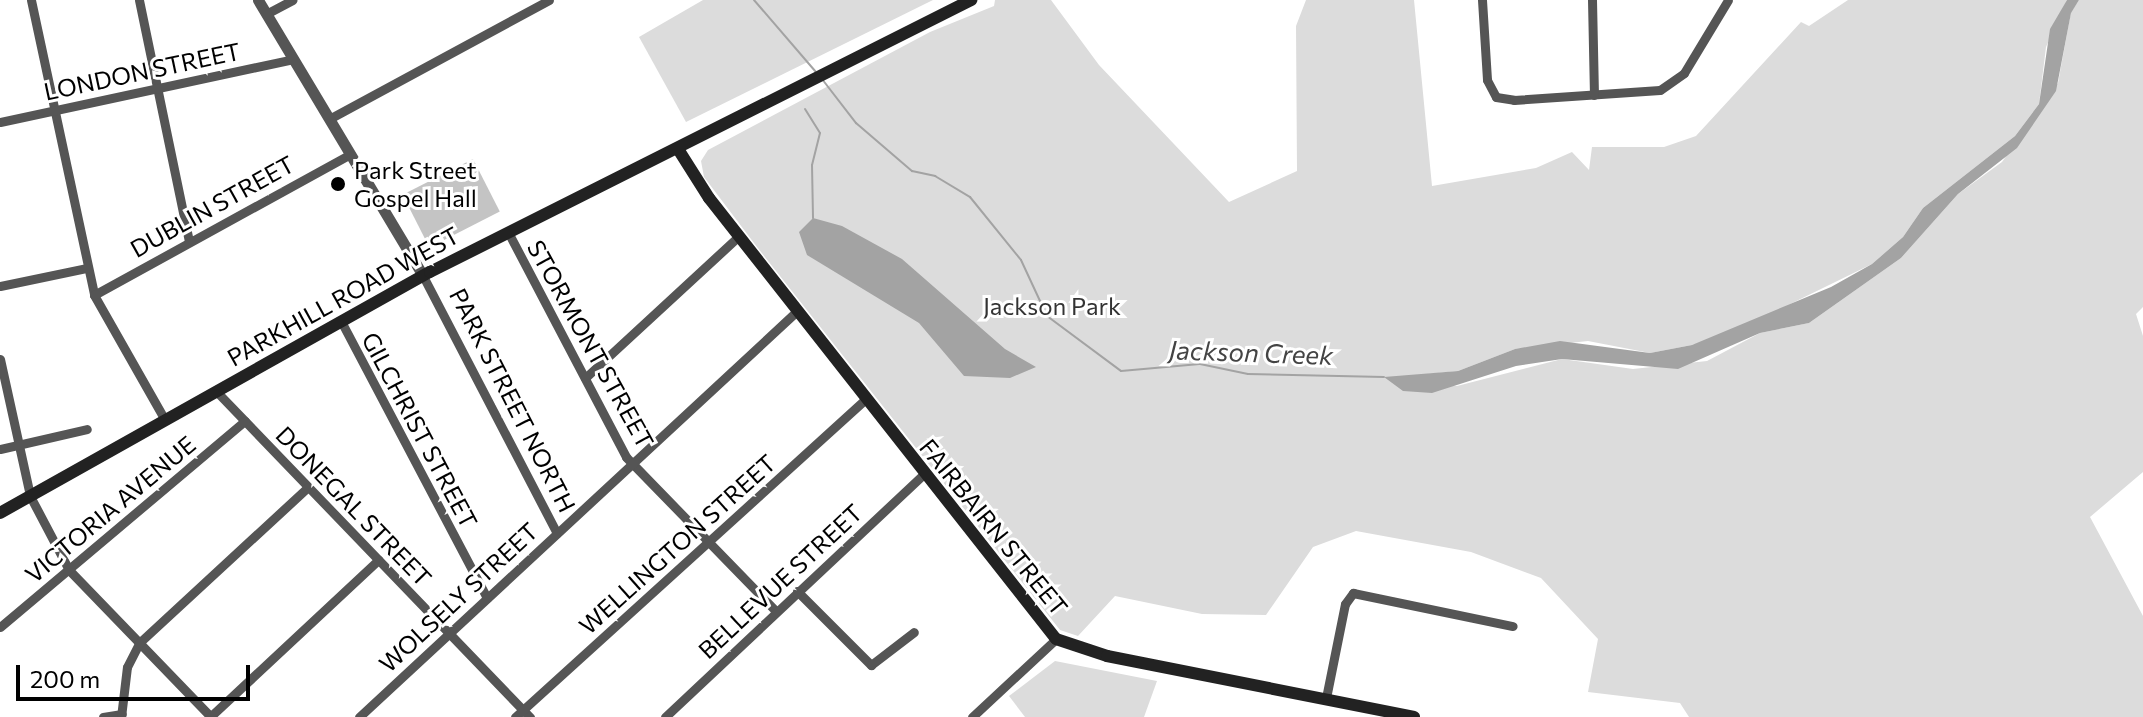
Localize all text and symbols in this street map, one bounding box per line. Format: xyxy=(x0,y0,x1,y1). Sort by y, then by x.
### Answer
street label: LONDON STREET xyxy=(41,36,243,106)
street label: DUBLIN STREET xyxy=(125,149,299,263)
place label: Park Street Gospel Hall xyxy=(354,156,477,212)
marker: Park Street Gospel Hall xyxy=(329,175,347,193)
street label: PARKHILL ROAD WEST xyxy=(222,220,464,372)
street label: STORMONT STREET xyxy=(522,235,660,453)
street label: PARK STREET NORTH xyxy=(444,283,582,517)
park label: Jackson Park xyxy=(983,292,1121,320)
street label: GILCHRIST STREET xyxy=(356,327,484,533)
water label: Jackson Creek xyxy=(1168,334,1334,370)
street label: DONEGAL STREET xyxy=(270,420,438,592)
street label: VICTORIA AVENUE xyxy=(19,429,201,589)
street label: FAIRBAIRN STREET xyxy=(914,433,1074,621)
street label: WELLINGTON STREET xyxy=(573,448,781,640)
street label: BELLEVUE STREET xyxy=(692,498,868,664)
street label: WOLSELY STREET xyxy=(373,516,543,678)
scale bar xyxy=(20,649,254,699)
text: 200 m xyxy=(30,664,100,693)

